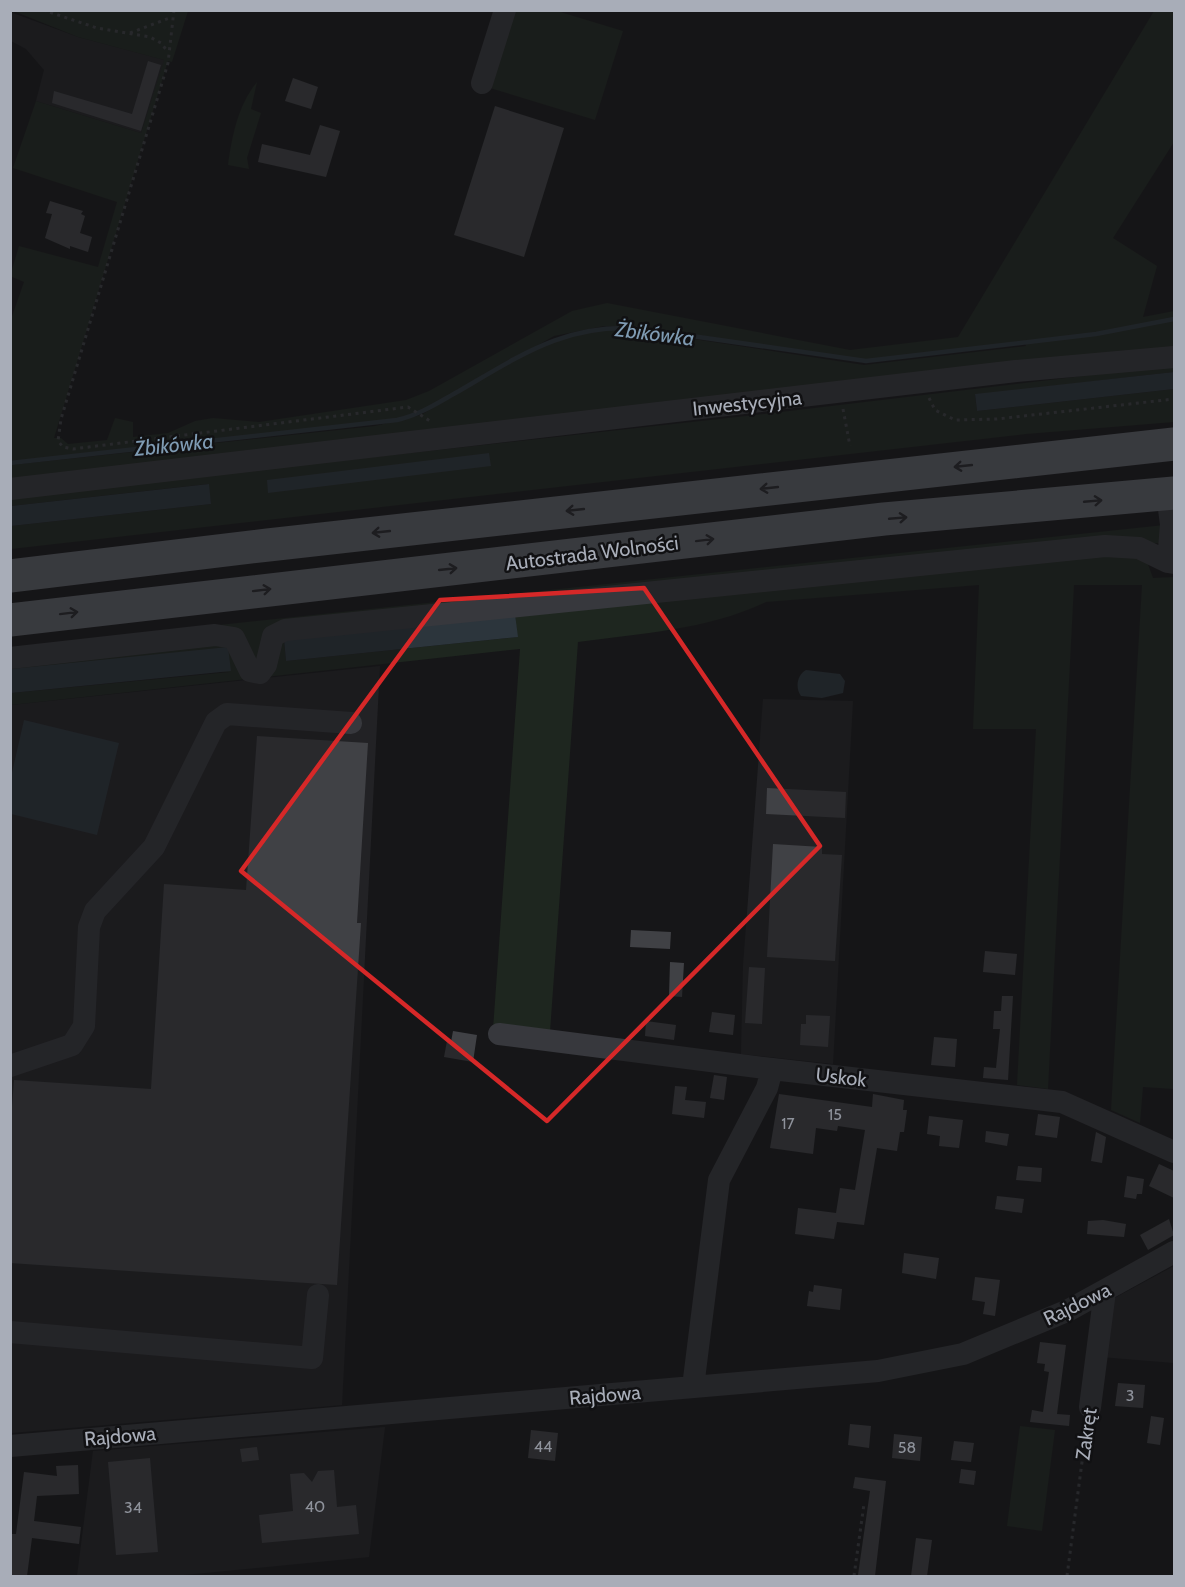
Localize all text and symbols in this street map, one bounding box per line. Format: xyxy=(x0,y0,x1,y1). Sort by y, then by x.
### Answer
water label: Żbikówka xyxy=(613,316,696,351)
street label: Inwestycyjna xyxy=(691,385,803,421)
water label: Żbikówka xyxy=(132,428,215,461)
one-way arrow xyxy=(953,461,973,472)
one-way arrow xyxy=(759,483,779,494)
one-way arrow xyxy=(1082,495,1102,506)
one-way arrow xyxy=(566,505,585,516)
one-way arrow xyxy=(888,512,908,523)
one-way arrow xyxy=(372,527,392,538)
street label: Autostrada Wolności xyxy=(504,530,680,576)
one-way arrow xyxy=(694,534,714,545)
one-way arrow xyxy=(438,563,458,574)
one-way arrow xyxy=(252,585,272,596)
one-way arrow xyxy=(58,607,78,618)
street label: Uskok xyxy=(814,1062,868,1092)
house number: 15 xyxy=(828,1105,842,1124)
house number: 17 xyxy=(781,1114,795,1133)
street label: Rajdowa xyxy=(1039,1277,1115,1331)
street label: Rajdowa xyxy=(568,1380,642,1410)
house number: 3 xyxy=(1126,1386,1134,1405)
street label: Zakręt xyxy=(1070,1406,1102,1462)
street label: Rajdowa xyxy=(83,1421,157,1451)
house number: 44 xyxy=(534,1437,552,1456)
house number: 58 xyxy=(898,1438,916,1457)
house number: 40 xyxy=(305,1497,325,1516)
house number: 34 xyxy=(124,1498,142,1517)

